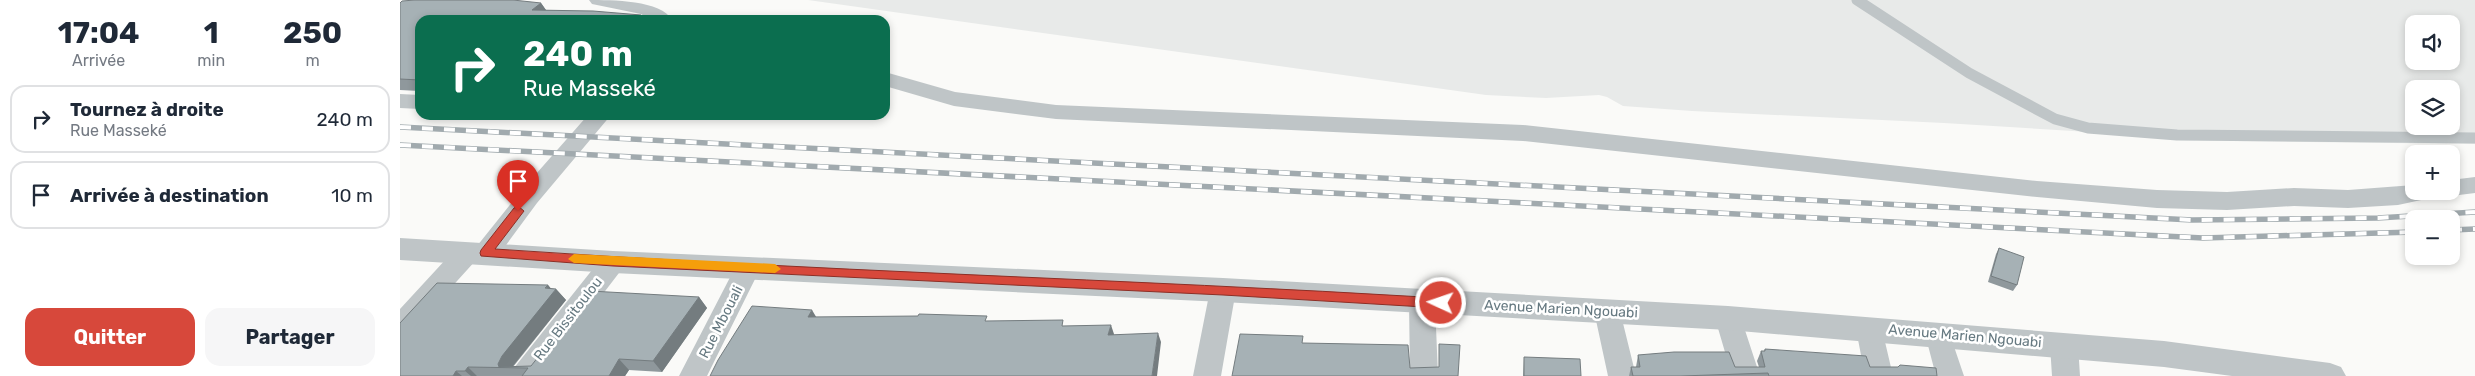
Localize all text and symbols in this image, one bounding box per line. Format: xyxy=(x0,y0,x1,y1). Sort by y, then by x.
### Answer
text: 17:04 xyxy=(58,15,140,51)
text: 1 xyxy=(204,15,219,51)
text: 250 xyxy=(283,15,342,51)
map controls xyxy=(2405,15,2460,265)
button: sound xyxy=(2405,15,2460,70)
text: 240 m xyxy=(523,33,633,75)
icon: right xyxy=(440,35,505,100)
text: Arrivée xyxy=(72,51,125,70)
text: min xyxy=(197,51,225,70)
text: m xyxy=(305,51,320,70)
text: Rue Masseké xyxy=(523,75,656,102)
button: layers xyxy=(2405,80,2460,135)
text: Tournez à droite xyxy=(70,98,224,121)
icon: right xyxy=(27,105,55,133)
text: 240 m xyxy=(317,108,373,131)
text: Rue Masseké xyxy=(70,121,167,140)
button: + xyxy=(2405,145,2460,200)
pin xyxy=(497,160,539,211)
icon: arrive xyxy=(504,167,532,195)
icon: arrive xyxy=(27,181,55,209)
text: Arrivée à destination xyxy=(70,184,269,207)
text: 10 m xyxy=(331,184,373,207)
button: − xyxy=(2405,210,2460,265)
street label: Rue Bissitoulou xyxy=(530,274,606,364)
position arrow xyxy=(1414,276,1466,328)
street label: Rue Mbouali xyxy=(695,283,747,361)
street label: Avenue Marien Ngouabi xyxy=(1484,296,1638,322)
button: Quitter xyxy=(25,308,195,366)
button: Partager xyxy=(205,308,375,366)
street label: Avenue Marien Ngouabi xyxy=(1888,321,2042,351)

